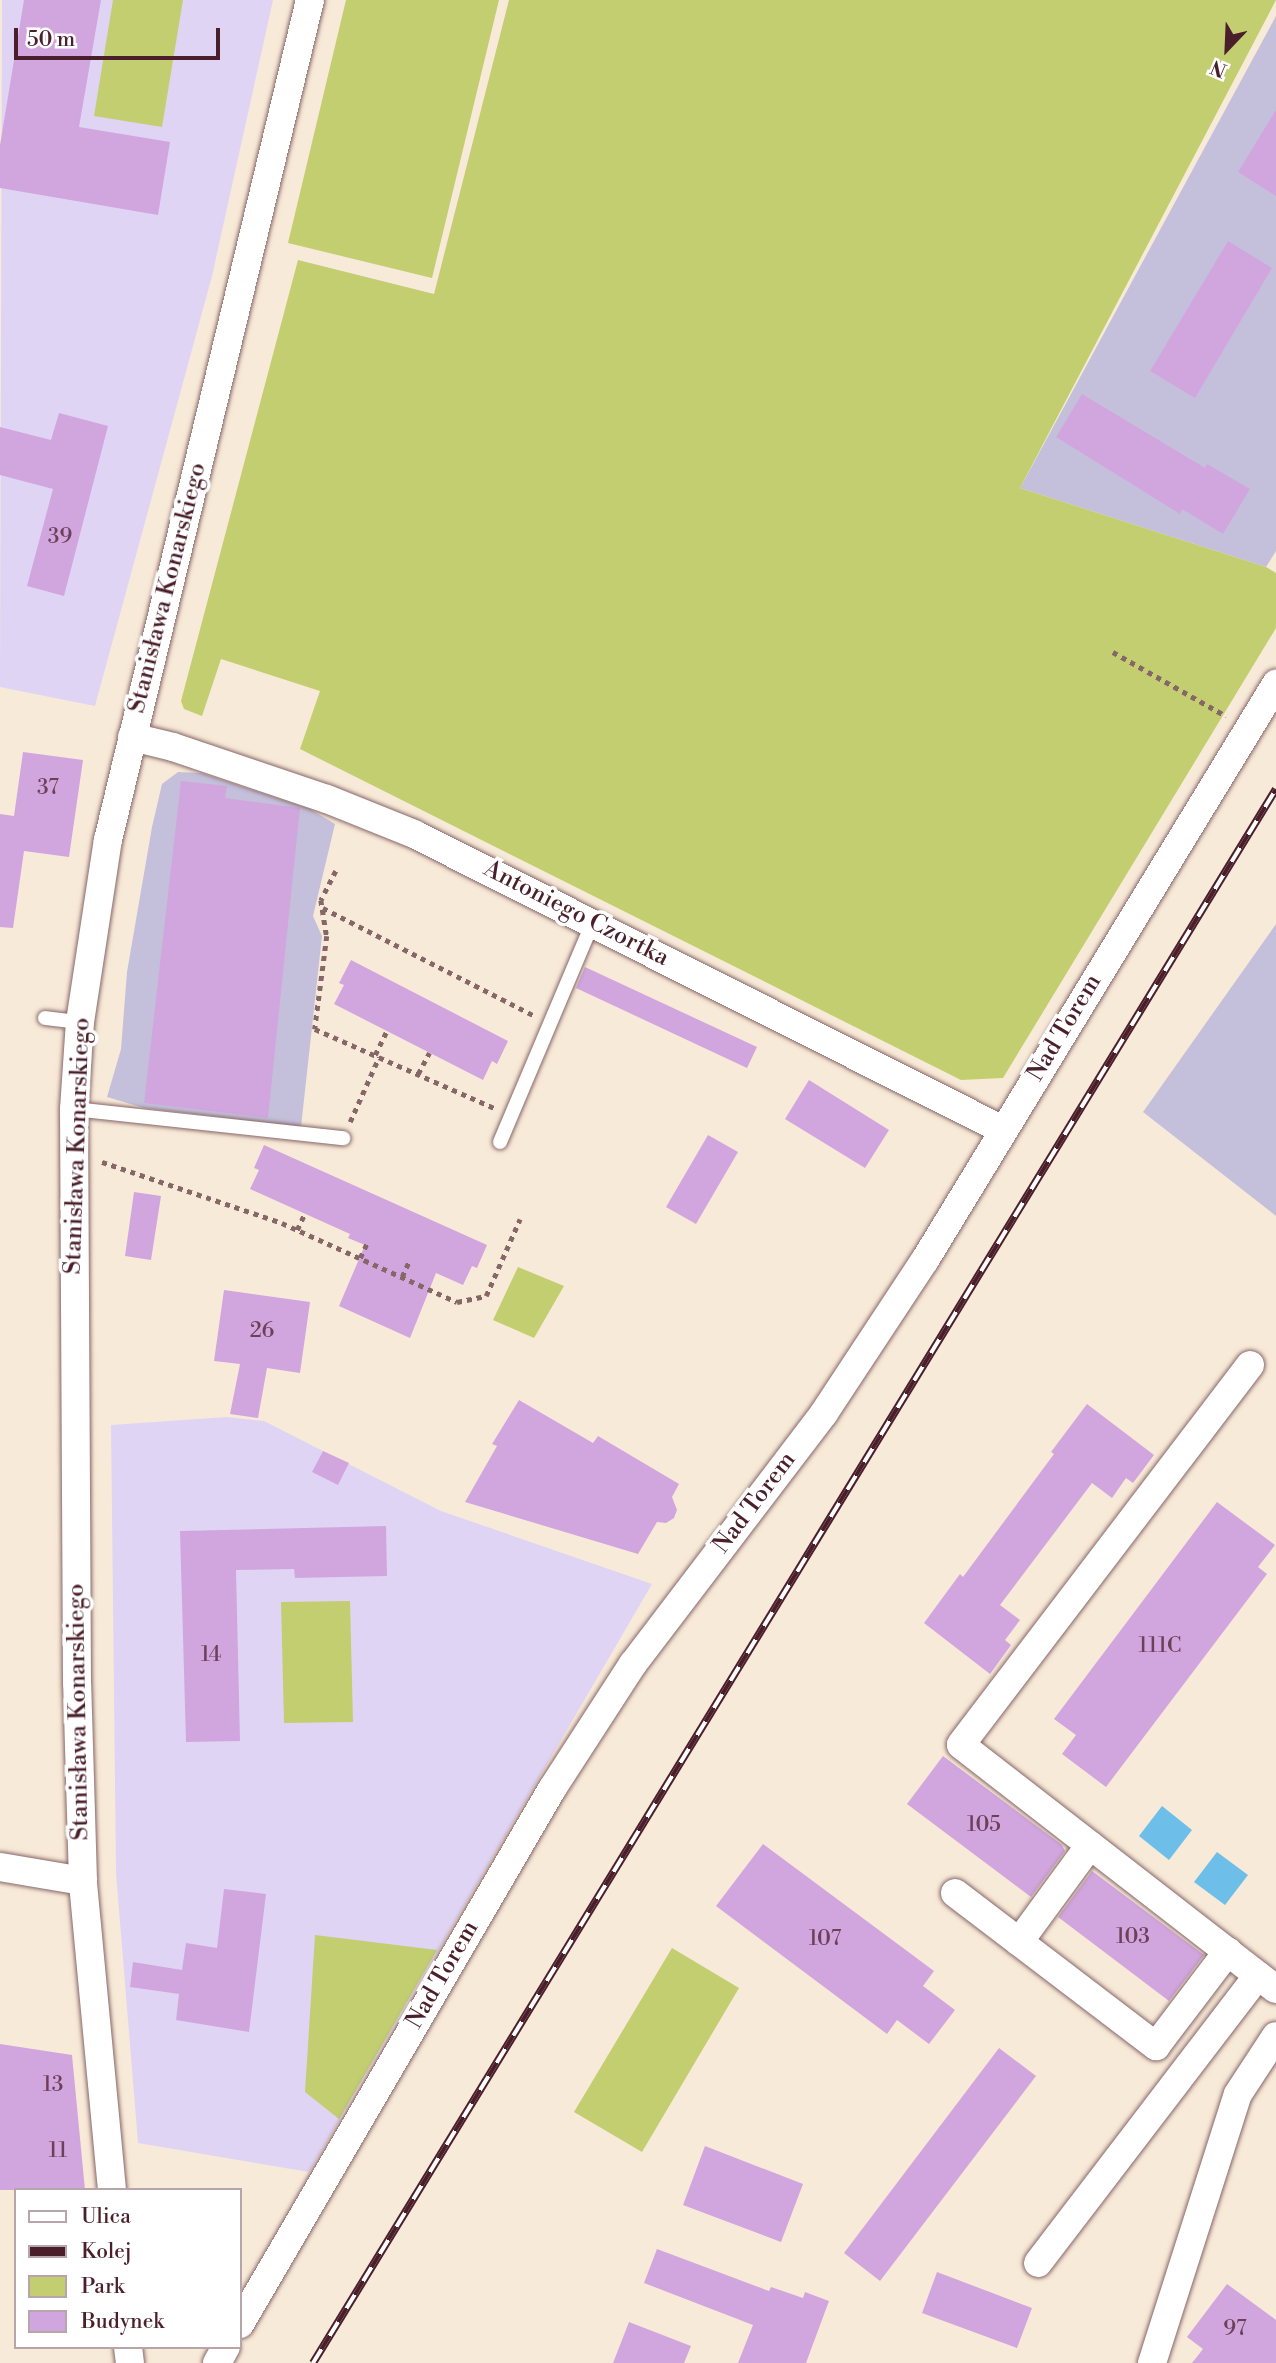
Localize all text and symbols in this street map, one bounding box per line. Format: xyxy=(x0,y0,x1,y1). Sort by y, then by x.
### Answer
scale bar xyxy=(18,14,224,58)
north arrow xyxy=(1192,14,1262,84)
text: 50 m xyxy=(27,27,75,53)
text: N xyxy=(1207,54,1230,82)
street label: Stanisława Konarskiego xyxy=(123,460,213,716)
house number: 39 xyxy=(48,524,72,550)
house number: 37 xyxy=(37,775,59,801)
street label: Antoniego Czortka xyxy=(479,855,673,973)
street label: Nad Torem xyxy=(1022,969,1108,1087)
street label: Stanisława Konarskiego xyxy=(59,1017,97,1275)
house number: 26 xyxy=(250,1318,274,1344)
street label: Nad Torem xyxy=(707,1447,803,1559)
street label: Stanisława Konarskiego xyxy=(62,1583,96,1841)
house number: 111C xyxy=(1139,1633,1181,1659)
house number: 14 xyxy=(201,1642,221,1668)
house number: 105 xyxy=(967,1812,1001,1838)
street label: Nad Torem xyxy=(401,1916,485,2034)
house number: 103 xyxy=(1116,1924,1150,1950)
house number: 107 xyxy=(809,1926,841,1952)
house number: 13 xyxy=(43,2072,63,2098)
house number: 11 xyxy=(49,2138,67,2164)
legend xyxy=(14,2188,242,2349)
text: Ulica xyxy=(81,2204,131,2230)
text: Kolej xyxy=(81,2239,132,2265)
text: Park xyxy=(81,2274,125,2300)
text: Budynek xyxy=(81,2309,164,2335)
house number: 97 xyxy=(1223,2316,1247,2342)

